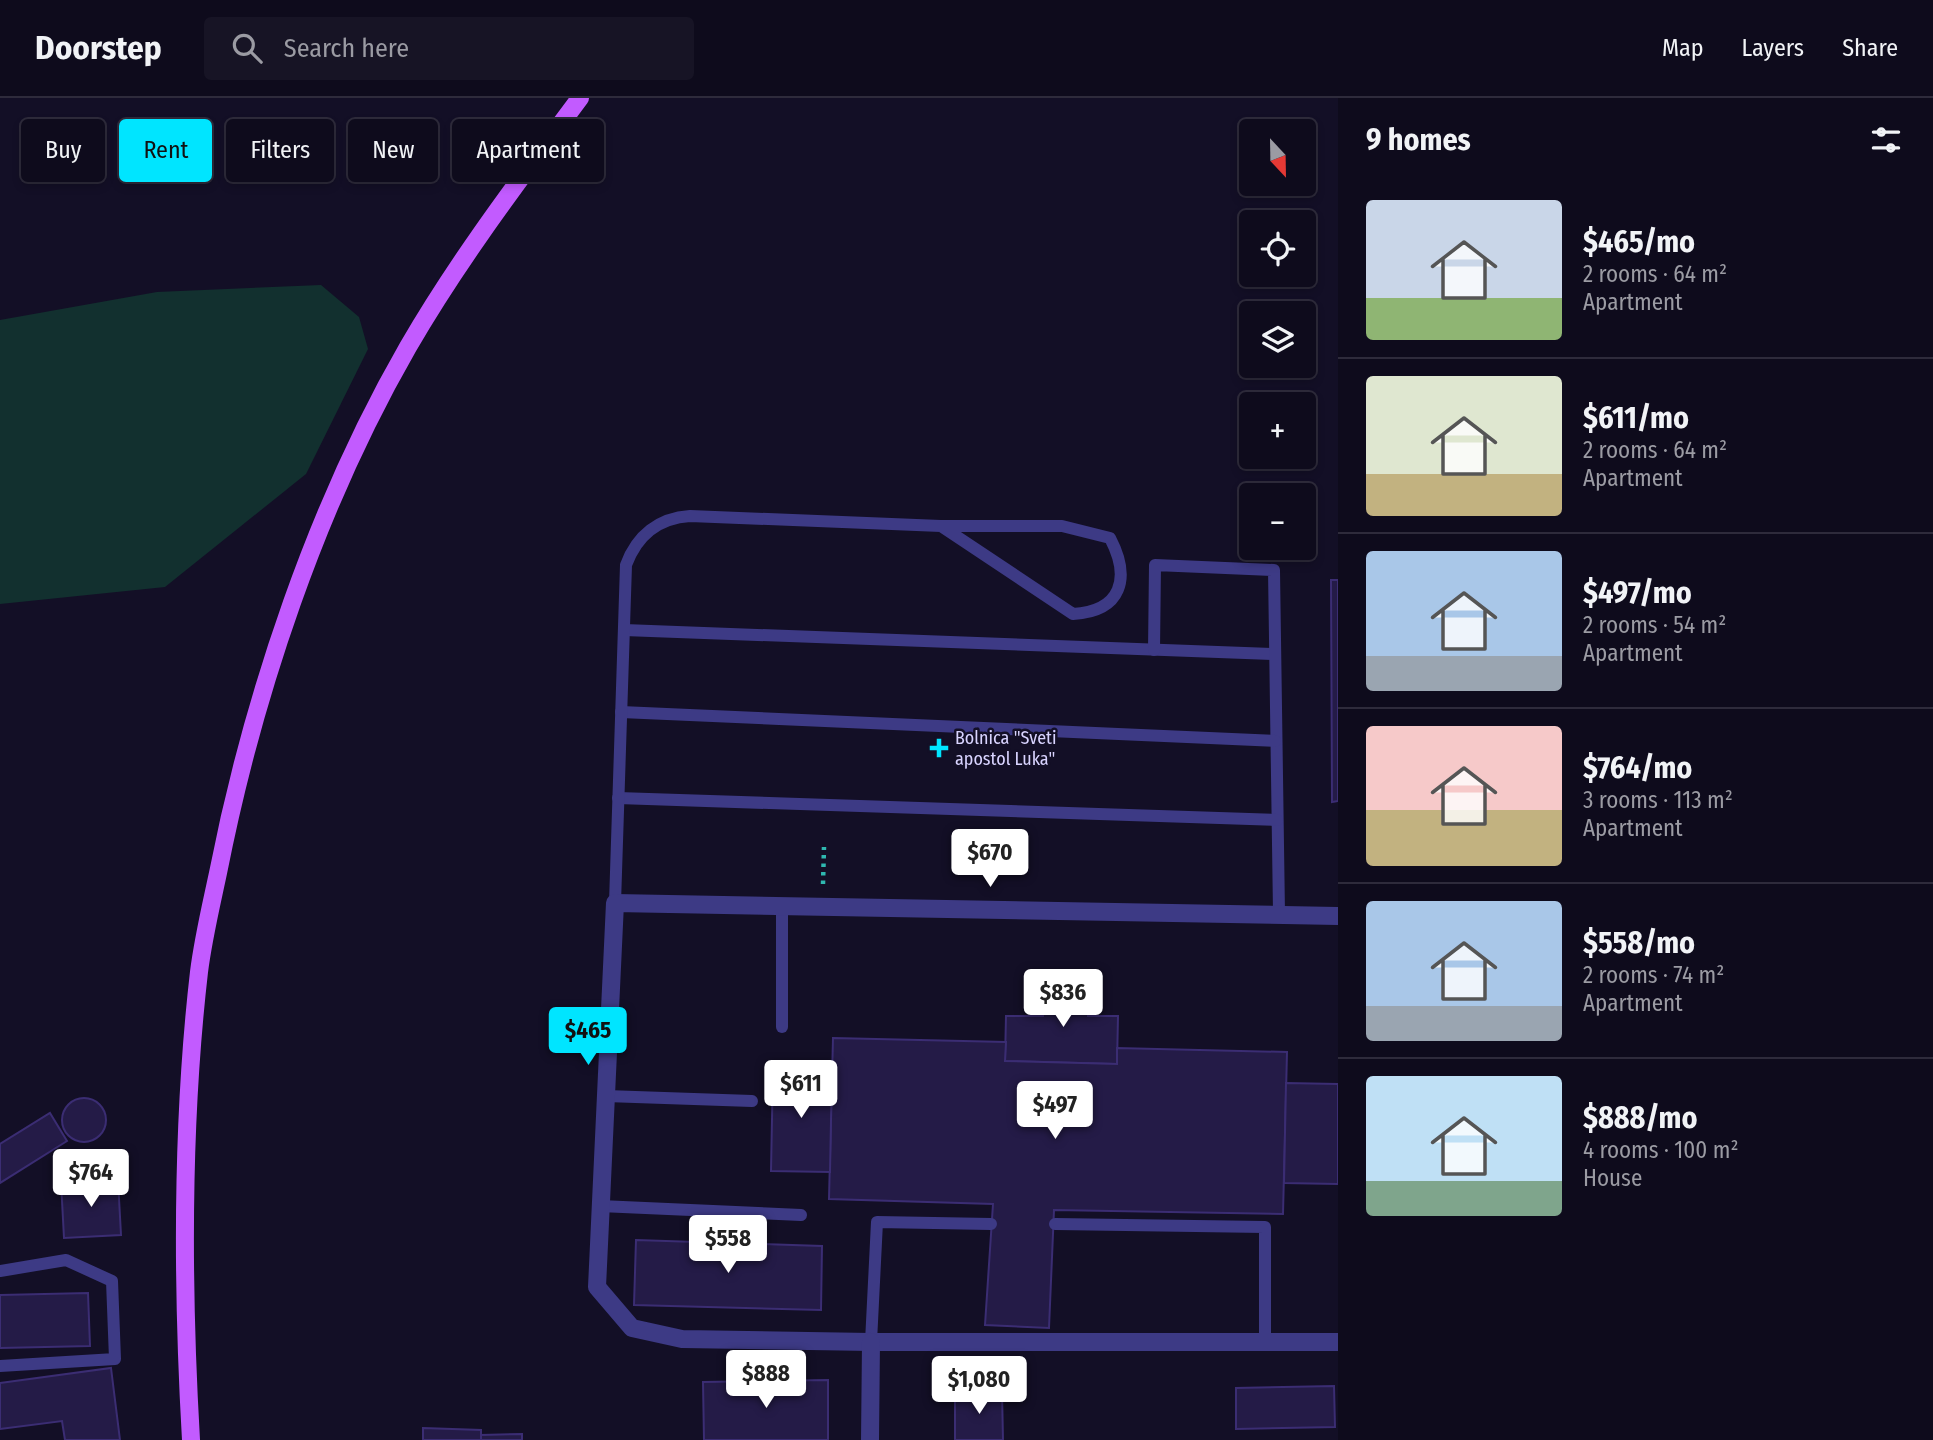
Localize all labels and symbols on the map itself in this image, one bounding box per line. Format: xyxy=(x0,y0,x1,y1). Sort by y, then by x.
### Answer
north arrow xyxy=(1239,119,1316,196)
place label: Bolnica "Sveti apostol Luka" xyxy=(955,727,1056,770)
marker: Bolnica "Sveti apostol Luka" xyxy=(929,738,949,758)
pin: $670 xyxy=(949,830,1031,889)
pin: $836 xyxy=(1022,970,1104,1029)
pin: $465 xyxy=(547,1007,629,1067)
pin: $611 xyxy=(760,1060,842,1120)
pin: $497 xyxy=(1014,1082,1096,1141)
pin: $764 xyxy=(50,1150,132,1209)
pin: $558 xyxy=(687,1216,769,1275)
pin: $888 xyxy=(725,1350,807,1410)
pin: $1,080 xyxy=(922,1356,1036,1416)

